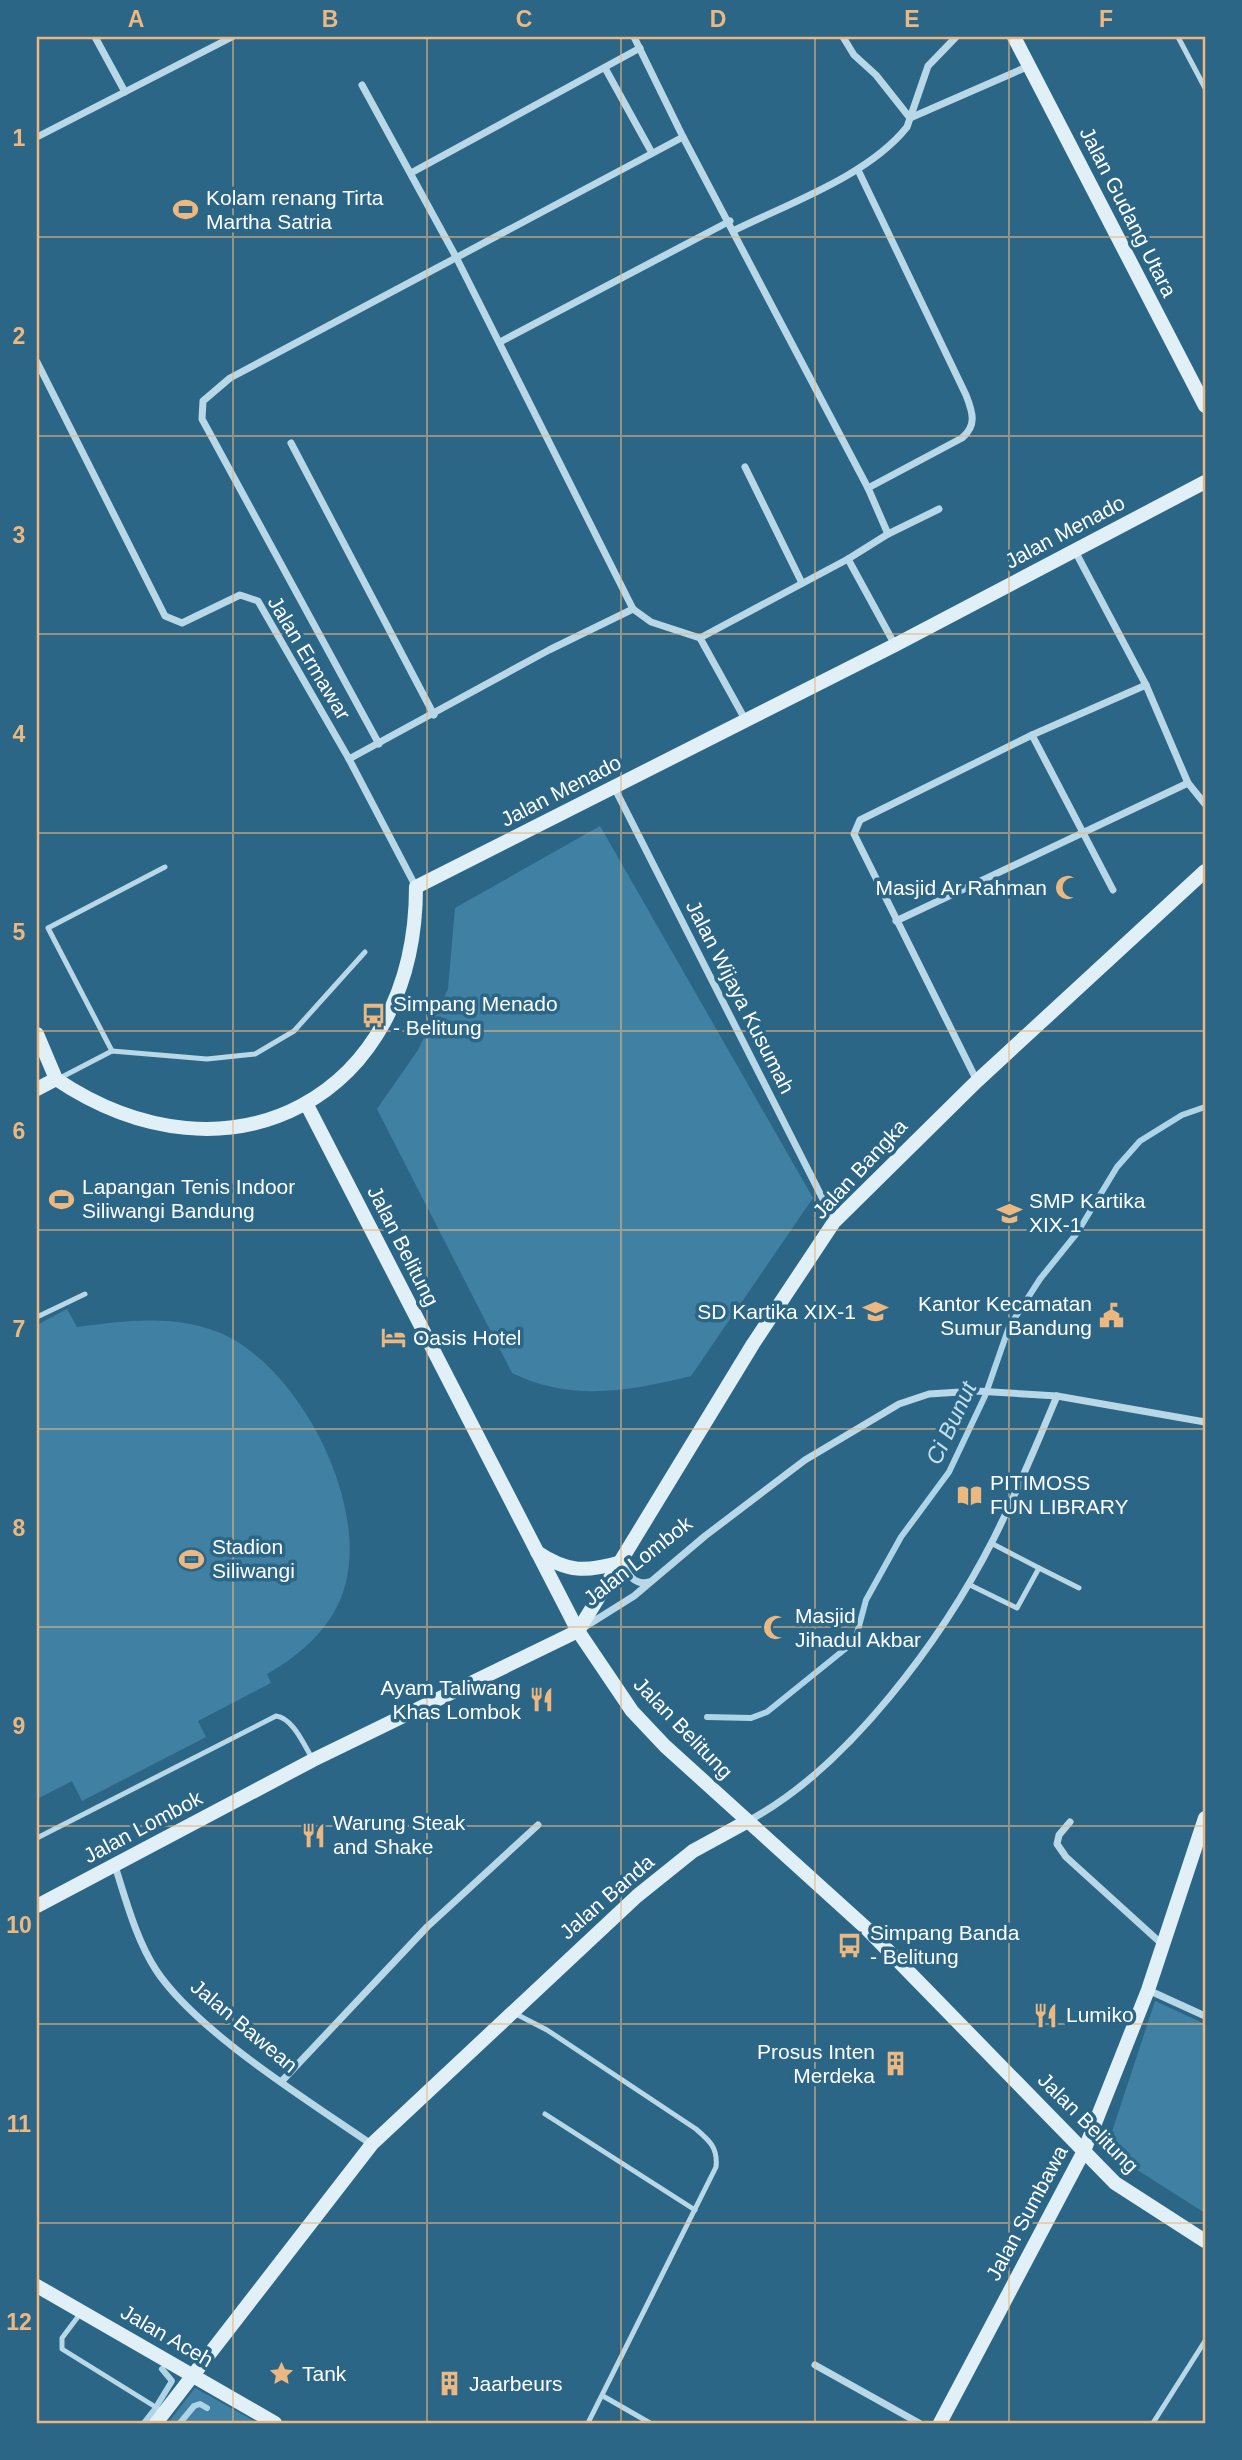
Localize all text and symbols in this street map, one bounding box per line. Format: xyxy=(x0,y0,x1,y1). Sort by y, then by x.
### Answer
text: A xyxy=(128,6,144,32)
text: B xyxy=(322,6,338,32)
text: C xyxy=(516,6,532,32)
text: D xyxy=(710,6,726,32)
text: E xyxy=(904,6,920,32)
text: F xyxy=(1099,6,1113,32)
street label: Jalan Gudang Utara xyxy=(1076,123,1181,301)
text: 1 xyxy=(13,125,26,151)
place label: Kolam renang Tirta Martha Satria xyxy=(206,186,384,233)
sports icon: Kolam renang Tirta Martha Satria xyxy=(172,196,200,224)
text: 2 xyxy=(13,323,25,349)
street label: Jalan Menado xyxy=(1001,490,1128,573)
text: 3 xyxy=(13,522,25,548)
street label: Jalan Ermawar xyxy=(264,592,355,724)
text: 4 xyxy=(13,721,26,747)
street label: Jalan Menado xyxy=(497,750,625,831)
mosque icon: Masjid Ar Rahman xyxy=(1053,874,1081,902)
place label: Masjid Ar Rahman xyxy=(875,876,1047,899)
street label: Jalan Wijaya Kusumah xyxy=(682,896,799,1097)
text: 5 xyxy=(13,919,26,945)
place label: Simpang Menado - Belitung xyxy=(393,992,558,1039)
bus stop icon: Simpang Menado - Belitung xyxy=(359,1002,387,1030)
street label: Jalan Bangka xyxy=(808,1114,912,1223)
text: 6 xyxy=(13,1118,25,1144)
place label: Lapangan Tenis Indoor Siliwangi Bandung xyxy=(82,1175,295,1222)
street label: Jalan Belitung xyxy=(363,1182,444,1310)
sports icon: Lapangan Tenis Indoor Siliwangi Bandung xyxy=(48,1185,76,1213)
place label: SMP Kartika XIX-1 xyxy=(1029,1189,1146,1236)
school or university icon: SMP Kartika XIX-1 xyxy=(995,1199,1023,1227)
place label: Kantor Kecamatan Sumur Bandung xyxy=(918,1292,1092,1339)
school or university icon: SD Kartika XIX-1 xyxy=(862,1298,890,1326)
place label: SD Kartika XIX-1 xyxy=(697,1300,856,1323)
public building icon: Kantor Kecamatan Sumur Bandung xyxy=(1098,1302,1126,1330)
text: 7 xyxy=(13,1316,25,1342)
hotel icon: Oasis Hotel xyxy=(379,1324,407,1352)
place label: Oasis Hotel xyxy=(413,1326,522,1349)
water label: Ci Bunut xyxy=(921,1376,982,1468)
place label: PITIMOSS FUN LIBRARY xyxy=(990,1471,1128,1518)
library icon: PITIMOSS FUN LIBRARY xyxy=(956,1481,984,1509)
street label: Jalan Lombok xyxy=(579,1511,697,1610)
text: 8 xyxy=(13,1515,26,1541)
place label: Stadion Siliwangi xyxy=(212,1535,295,1582)
sports icon: Stadion Siliwangi xyxy=(178,1545,206,1573)
place label: Masjid Jihadul Akbar xyxy=(795,1604,921,1651)
mosque icon: Masjid Jihadul Akbar xyxy=(761,1614,789,1642)
street label: Jalan Belitung xyxy=(629,1672,737,1783)
place label: Ayam Taliwang Khas Lombok xyxy=(381,1676,521,1723)
restaurant icon: Ayam Taliwang Khas Lombok xyxy=(527,1686,555,1714)
text: 9 xyxy=(13,1713,25,1739)
street label: Jalan Lombok xyxy=(80,1785,206,1867)
place label: Warung Steak and Shake xyxy=(333,1811,466,1858)
restaurant icon: Warung Steak and Shake xyxy=(299,1821,327,1849)
street label: Jalan Banda xyxy=(555,1849,659,1944)
text: 10 xyxy=(6,1912,32,1938)
place label: Simpang Banda - Belitung xyxy=(870,1921,1020,1968)
bus stop icon: Simpang Banda - Belitung xyxy=(836,1931,864,1959)
street label: Jalan Bawean xyxy=(186,1974,302,2077)
restaurant icon: Lumiko xyxy=(1032,2001,1060,2029)
place label: Lumiko xyxy=(1066,2003,1134,2026)
place label: Prosus Inten Merdeka xyxy=(757,2040,875,2087)
building icon: Prosus Inten Merdeka xyxy=(881,2050,909,2078)
street label: Jalan Belitung xyxy=(1034,2068,1143,2177)
text: 11 xyxy=(7,2111,31,2137)
street label: Jalan Sumbawa xyxy=(981,2141,1072,2284)
street label: Jalan Aceh xyxy=(117,2300,217,2371)
text: 12 xyxy=(6,2309,32,2335)
place icon: Tank xyxy=(268,2360,296,2388)
place label: Tank xyxy=(302,2362,347,2385)
building icon: Jaarbeurs xyxy=(435,2370,463,2398)
place label: Jaarbeurs xyxy=(469,2372,562,2395)

